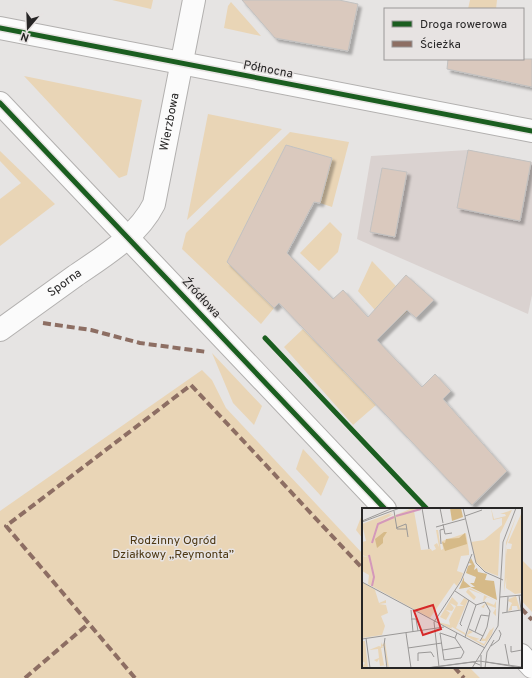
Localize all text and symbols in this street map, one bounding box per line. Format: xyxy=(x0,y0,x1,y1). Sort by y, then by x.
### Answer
north arrow xyxy=(8,8,48,48)
legend xyxy=(384,8,524,60)
text: Droga rowerowa xyxy=(420,17,507,33)
text: N xyxy=(19,29,31,44)
text: Ścieżka xyxy=(420,37,461,53)
street label: Północna xyxy=(242,57,294,83)
street label: Wierzbowa xyxy=(157,92,184,152)
street label: Sporna xyxy=(45,266,85,301)
street label: Źródłowa xyxy=(178,274,224,322)
inset map xyxy=(362,508,522,668)
park label: Rodzinny Ogród Działkowy „Reymonta” xyxy=(112,533,234,563)

